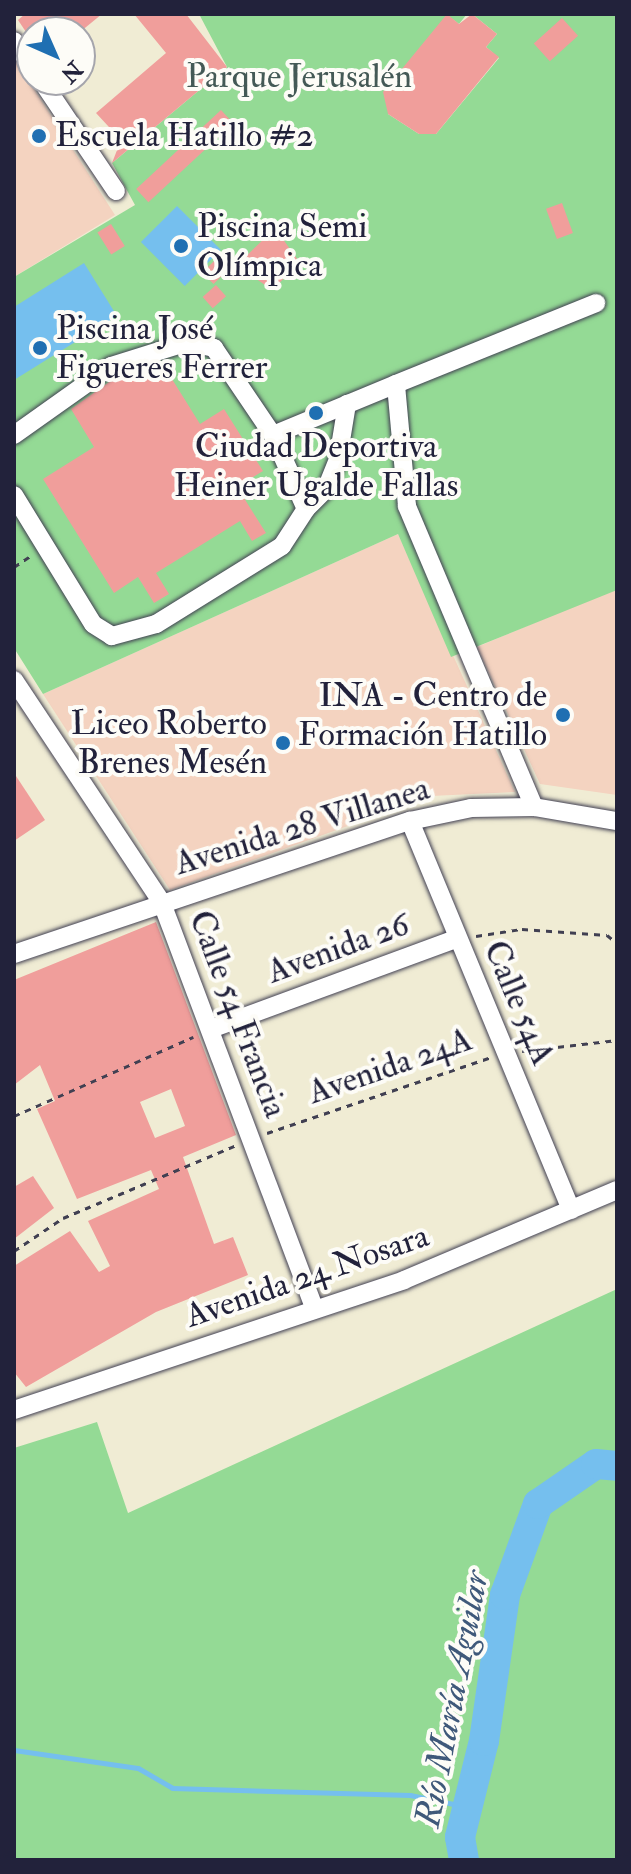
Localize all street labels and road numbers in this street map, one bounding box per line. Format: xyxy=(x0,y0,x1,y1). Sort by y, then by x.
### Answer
street label: Avenida 28 Villanea xyxy=(170,768,434,884)
street label: Avenida 26 xyxy=(261,904,415,992)
street label: Calle 54 Francia xyxy=(180,905,296,1123)
street label: Calle 54A xyxy=(475,935,563,1071)
street label: Avenida 24A xyxy=(303,1019,477,1113)
street label: Avenida 24 Nosara xyxy=(180,1215,434,1337)

